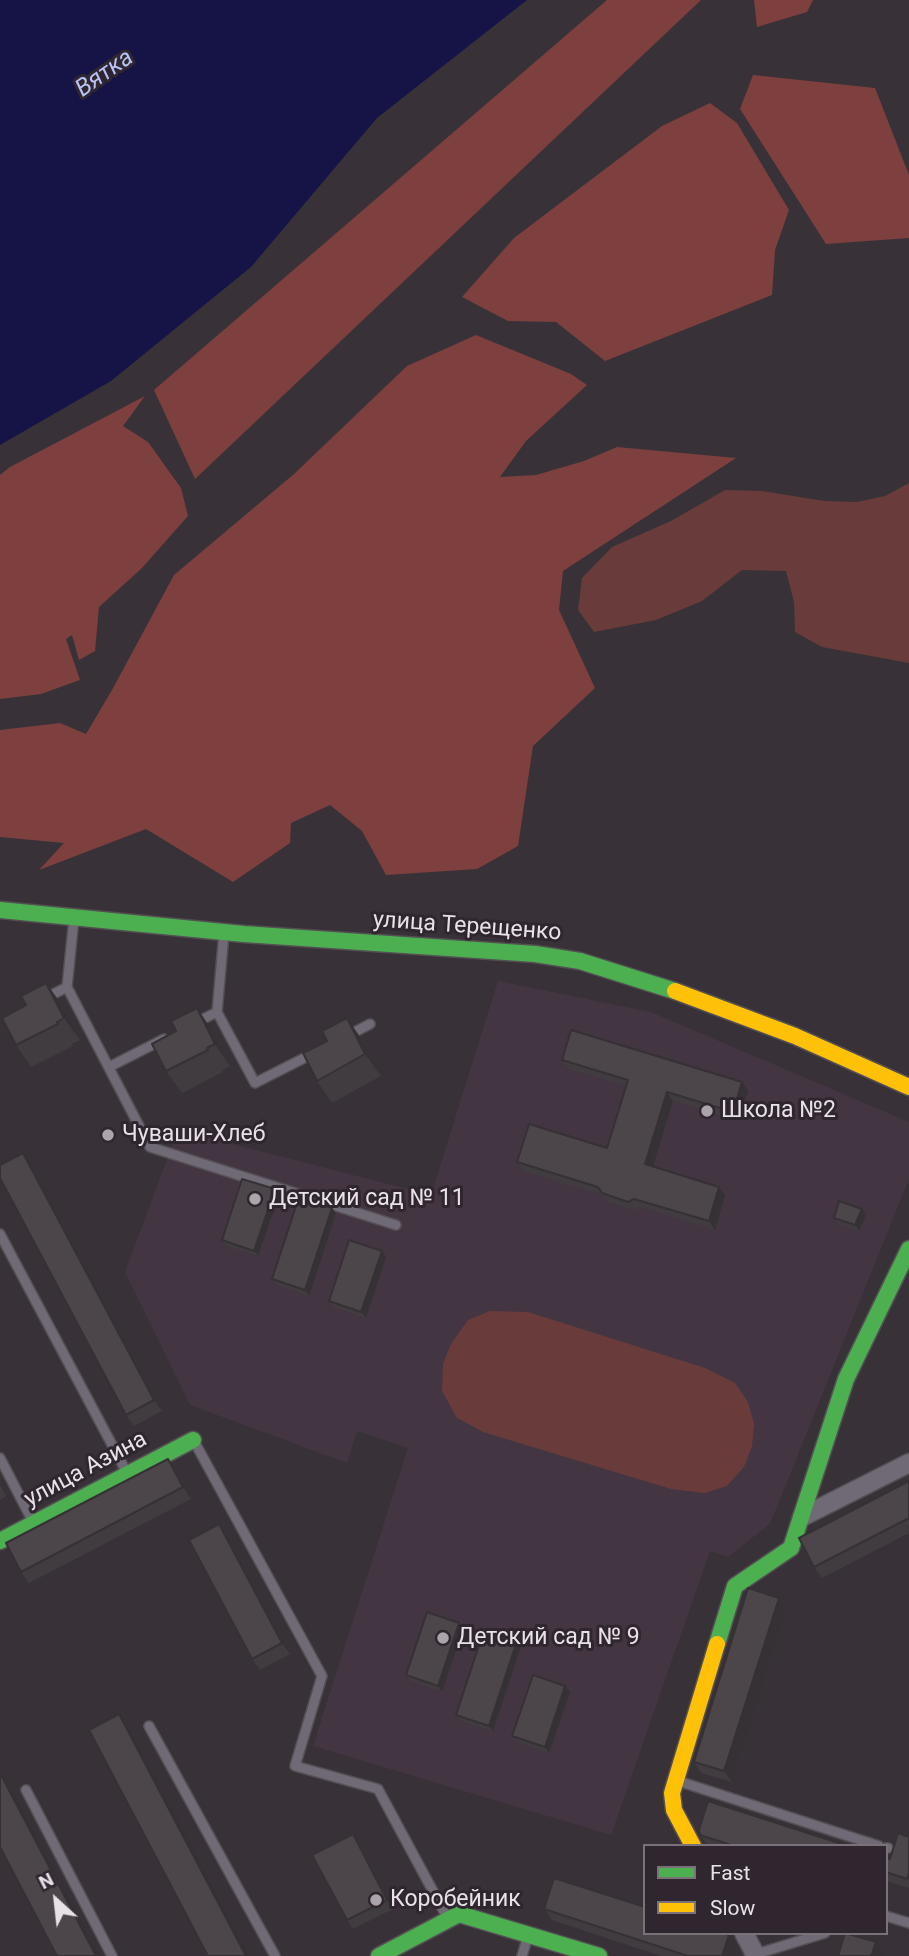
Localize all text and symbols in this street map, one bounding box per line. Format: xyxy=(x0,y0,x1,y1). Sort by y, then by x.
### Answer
water label: Вятка xyxy=(71,44,139,104)
street label: улица Терещенко xyxy=(372,907,562,947)
place label: Школа №2 xyxy=(721,1097,836,1125)
marker: Школа №2 xyxy=(699,1103,715,1119)
place label: Чуваши-Хлеб xyxy=(122,1121,265,1149)
marker: Чуваши-Хлеб xyxy=(100,1127,116,1143)
place label: Детский сад № 11 xyxy=(269,1185,465,1213)
marker: Детский сад № 11 xyxy=(247,1191,263,1207)
street label: улица Азина xyxy=(20,1426,152,1514)
place label: Детский сад № 9 xyxy=(457,1624,640,1652)
marker: Детский сад № 9 xyxy=(435,1630,451,1646)
legend xyxy=(643,1844,888,1935)
text: Fast xyxy=(710,1861,750,1885)
north arrow xyxy=(21,1865,91,1935)
text: N xyxy=(35,1868,57,1894)
place label: Коробейник xyxy=(390,1886,521,1914)
marker: Коробейник xyxy=(368,1892,384,1908)
text: Slow xyxy=(710,1896,755,1920)

